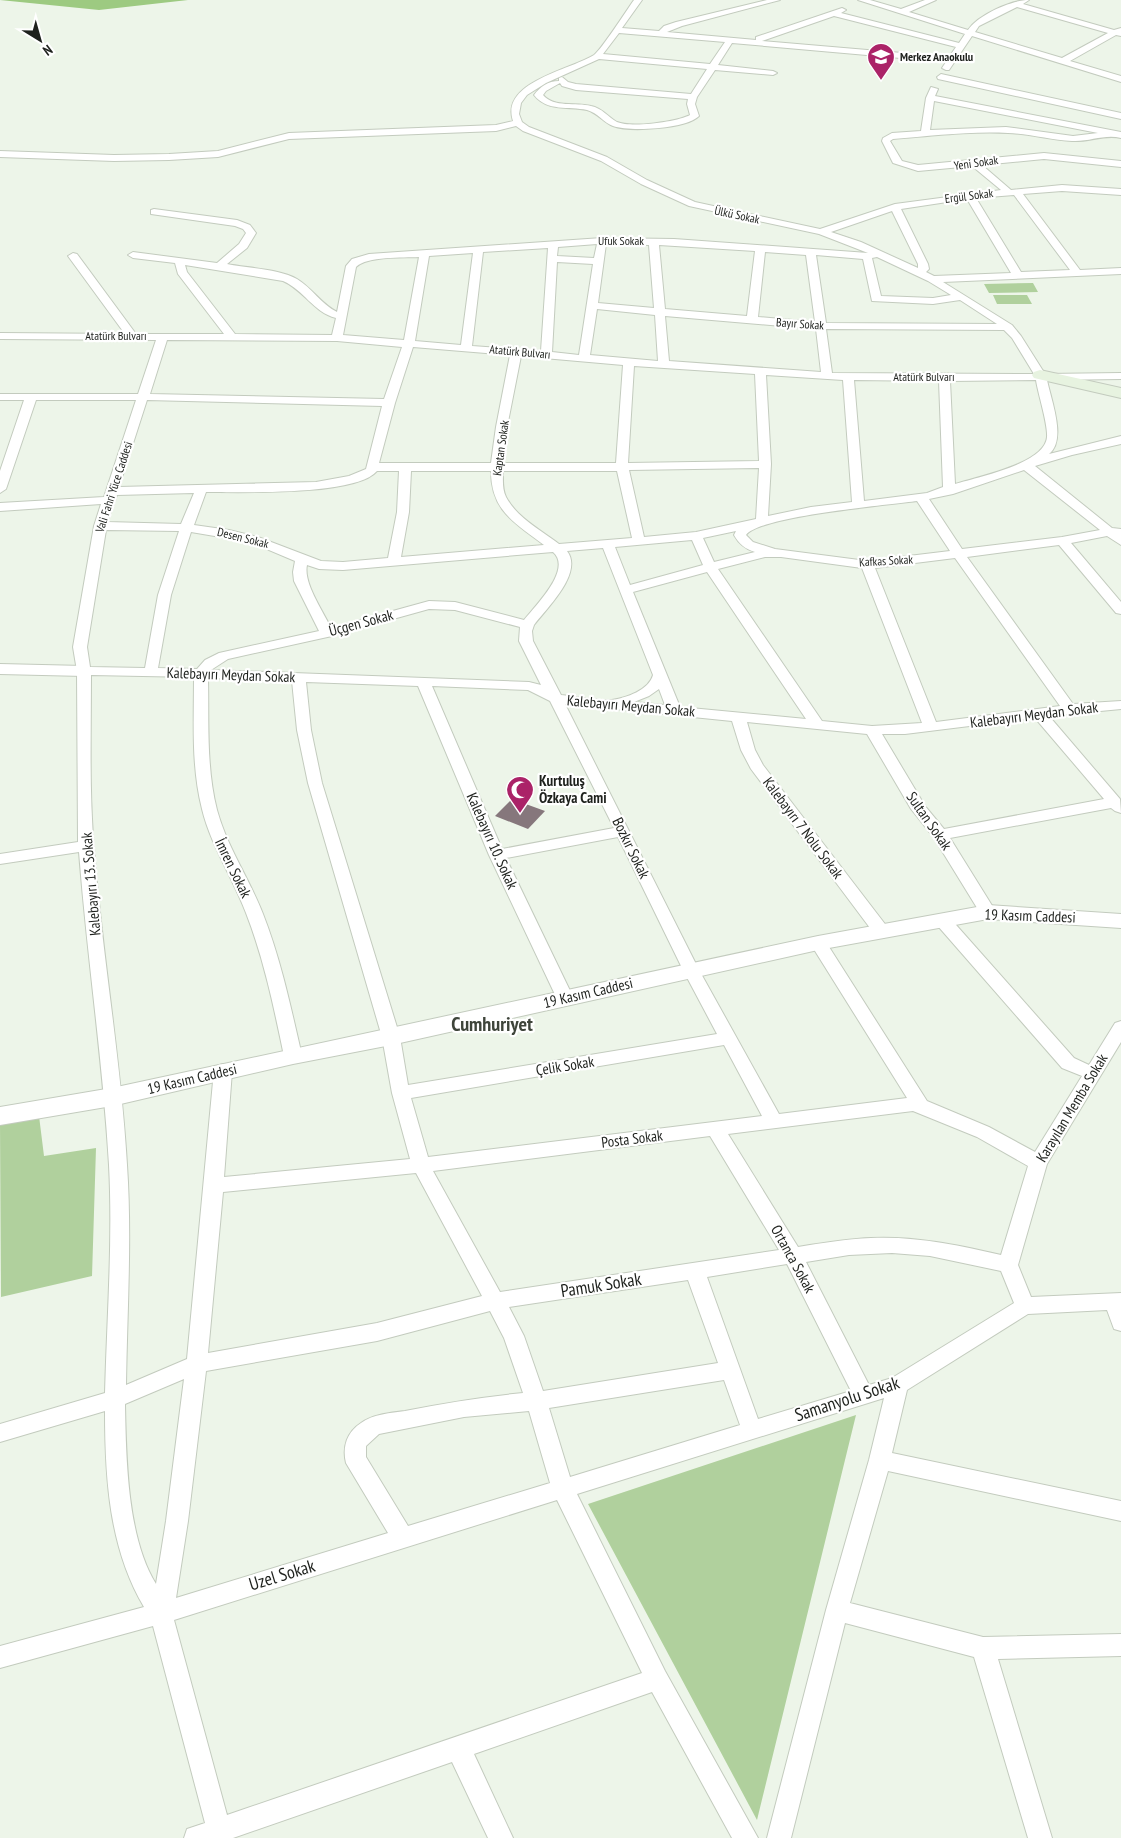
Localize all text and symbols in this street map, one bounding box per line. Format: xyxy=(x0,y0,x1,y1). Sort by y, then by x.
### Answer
north arrow xyxy=(15,15,65,65)
text: N xyxy=(39,41,56,60)
school or university icon: Merkez Anaokulu xyxy=(866,42,896,81)
place label: Merkez Anaokulu xyxy=(900,49,973,64)
street label: Yeni Sokak xyxy=(953,152,999,173)
street label: Ergül Sokak xyxy=(944,185,994,206)
street label: Ülkü Sokak xyxy=(713,202,761,227)
street label: Ufuk Sokak xyxy=(598,233,644,248)
street label: Bayır Sokak xyxy=(776,314,825,333)
street label: Atatürk Bulvarı xyxy=(85,328,147,343)
street label: Atatürk Bulvarı xyxy=(489,341,551,362)
street label: Atatürk Bulvarı xyxy=(893,369,955,384)
street label: Kaptan Sokak xyxy=(489,419,512,477)
street label: Vali Fahri Yüce Caddesi xyxy=(91,439,135,535)
street label: Desen Sokak xyxy=(216,524,271,551)
street label: Kafkas Sokak xyxy=(859,552,914,569)
street label: Üçgen Sokak xyxy=(327,605,395,640)
street label: Kalebayırı Meydan Sokak xyxy=(166,663,296,686)
street label: Kalebayırı Meydan Sokak xyxy=(566,690,696,721)
street label: Kalebayırı Meydan Sokak xyxy=(969,697,1099,732)
place label: Kurtuluş Özkaya Cami xyxy=(539,771,607,807)
street label: Kalebayırı 7 Nolu Sokak xyxy=(759,773,848,882)
mosque icon: Kurtuluş Özkaya Cami xyxy=(505,775,535,814)
street label: Sultan Sokak xyxy=(902,788,956,854)
street label: Kalebayırı 10. Sokak xyxy=(463,790,522,892)
street label: Bozkır Sokak xyxy=(609,814,654,882)
street label: Kalebayırı 13. Sokak xyxy=(77,831,104,936)
street label: İmren Sokak xyxy=(211,835,256,901)
street label: 19 Kasım Caddesi xyxy=(984,904,1076,927)
street label: 19 Kasım Caddesi xyxy=(541,973,634,1012)
district label: Cumhuriyet xyxy=(451,1011,533,1037)
street label: Karayılan Memba Sokak xyxy=(1032,1050,1112,1165)
street label: Çelik Sokak xyxy=(535,1052,596,1079)
street label: 19 Kasım Caddesi xyxy=(145,1059,238,1098)
street label: Posta Sokak xyxy=(600,1125,664,1152)
street label: Ortanca Sokak xyxy=(767,1222,820,1296)
street label: Pamuk Sokak xyxy=(559,1267,643,1302)
street label: Samanyolu Sokak xyxy=(792,1371,902,1426)
street label: Uzel Sokak xyxy=(246,1554,318,1595)

